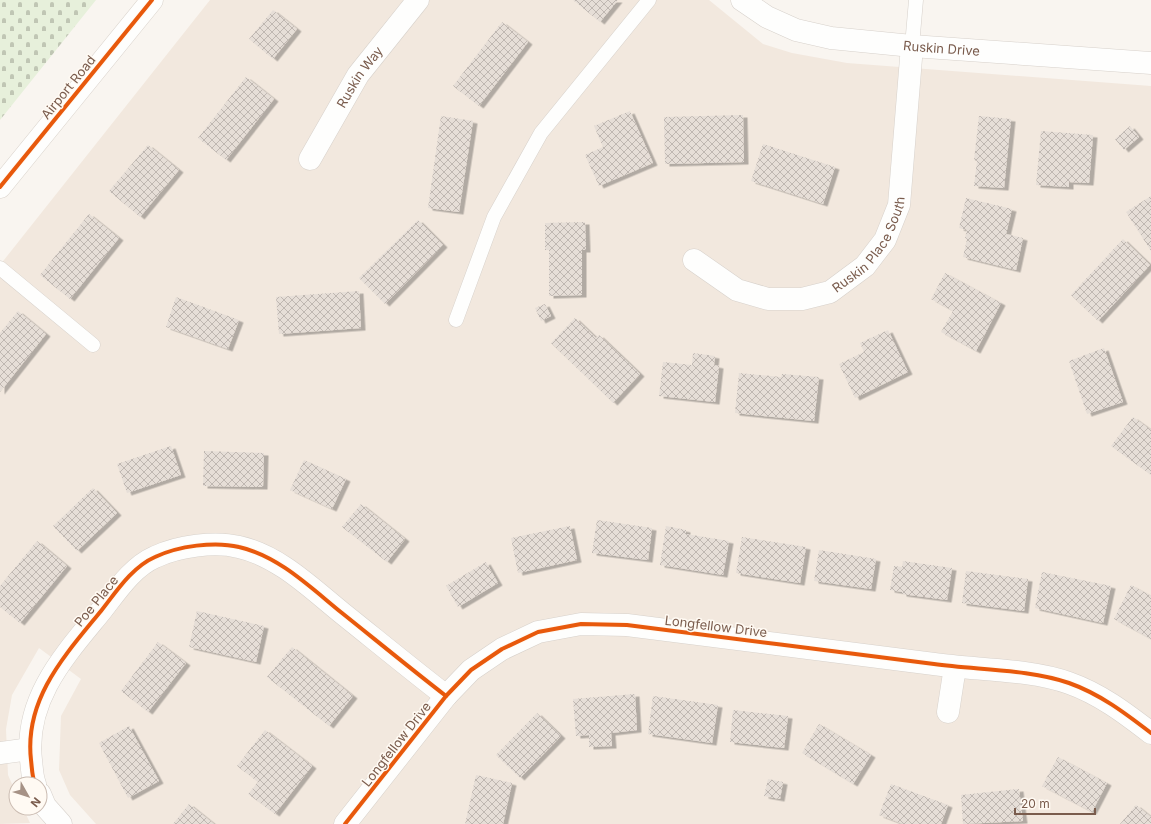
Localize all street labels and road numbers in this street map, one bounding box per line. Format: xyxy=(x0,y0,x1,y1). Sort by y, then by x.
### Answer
street label: Ruskin Drive xyxy=(903,37,981,59)
street label: Ruskin Way xyxy=(333,43,386,111)
street label: Airport Road xyxy=(37,52,99,122)
street label: Ruskin Place South xyxy=(829,196,908,296)
street label: Poe Place xyxy=(71,572,121,630)
street label: Longfellow Drive xyxy=(664,612,768,640)
street label: Longfellow Drive xyxy=(358,698,434,790)

